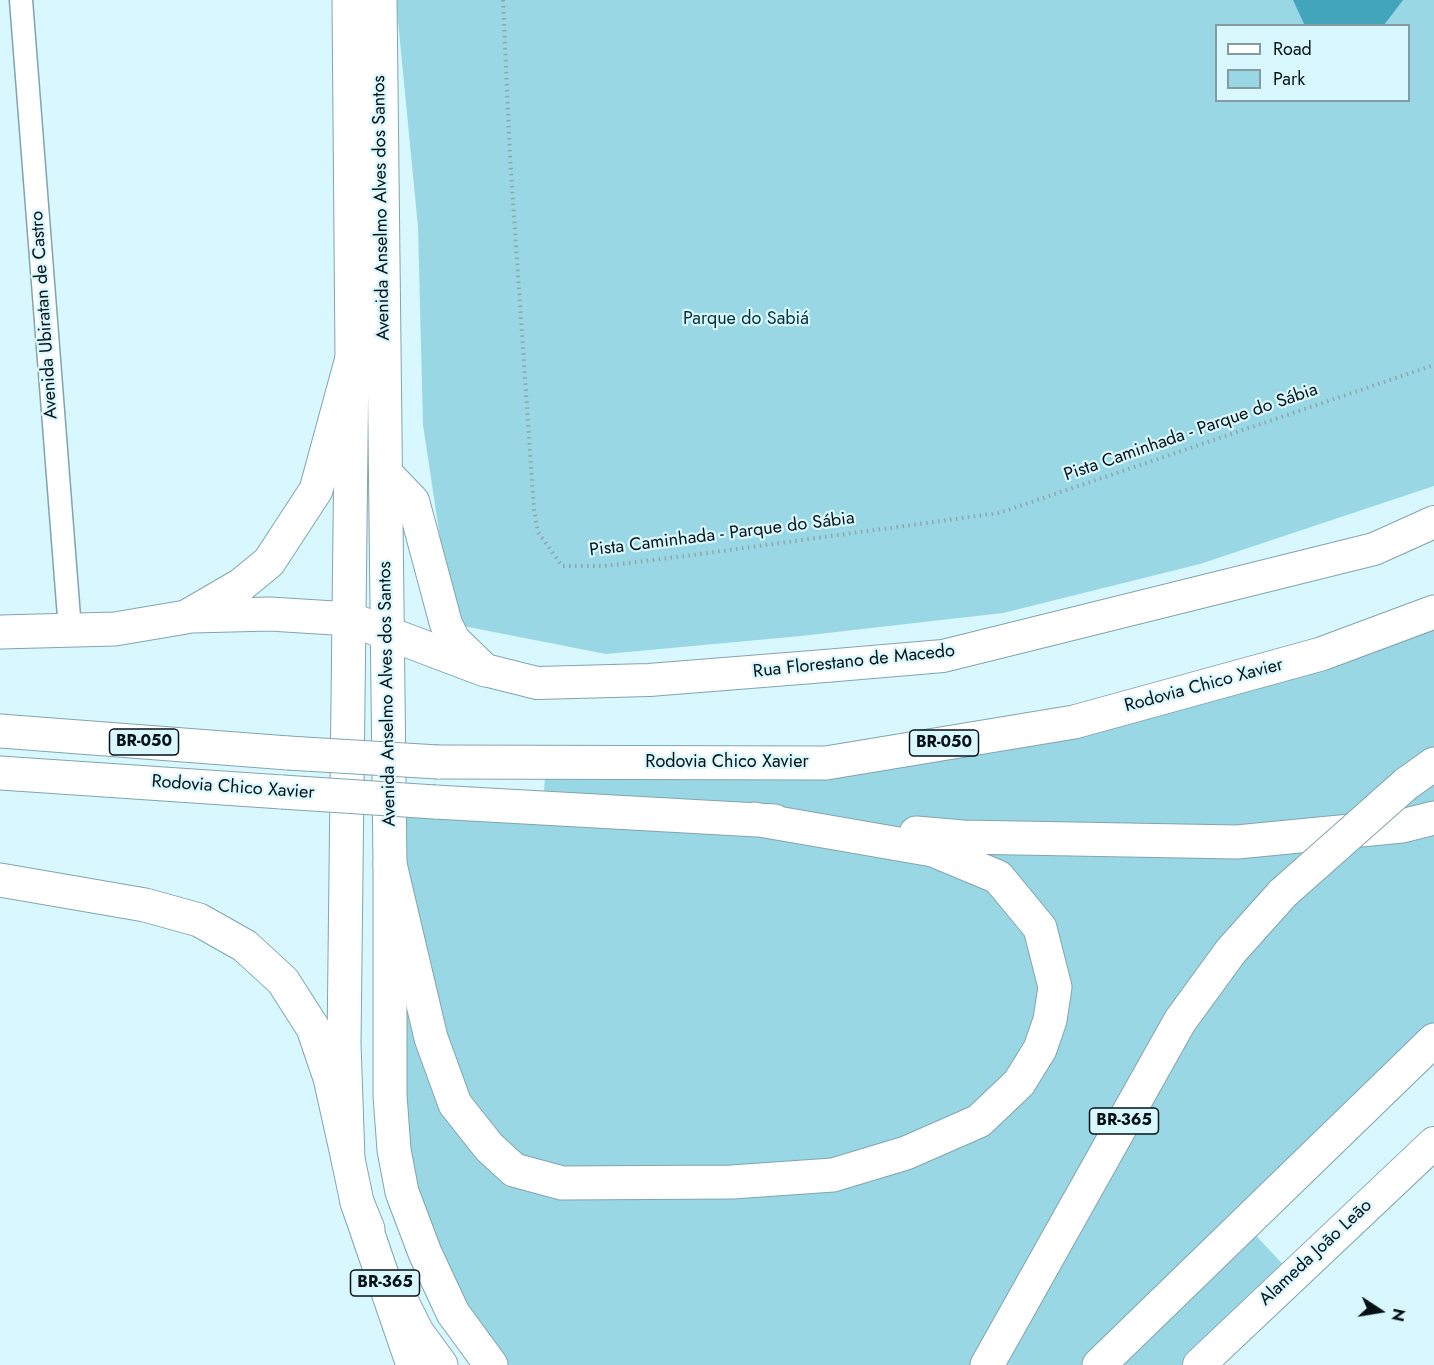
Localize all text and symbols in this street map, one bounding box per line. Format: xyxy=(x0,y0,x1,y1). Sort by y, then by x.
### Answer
legend xyxy=(1215,24,1410,102)
text: Road xyxy=(1273,36,1312,62)
text: Park xyxy=(1273,66,1305,92)
street label: Avenida Anselmo Alves dos Santos xyxy=(369,75,395,341)
street label: Avenida Ubiratan de Castro xyxy=(27,210,63,420)
park label: Parque do Sabiá xyxy=(683,309,809,331)
street label: Pista Caminhada - Parque do Sábia xyxy=(1061,379,1321,487)
street label: Pista Caminhada - Parque do Sábia xyxy=(588,508,856,562)
street label: Avenida Anselmo Alves dos Santos xyxy=(375,561,401,827)
street label: Rua Florestano de Macedo xyxy=(752,641,956,683)
street label: Rodovia Chico Xavier xyxy=(1122,654,1286,718)
road number: BR-050 xyxy=(110,729,178,755)
road number: BR-050 xyxy=(910,730,978,756)
street label: Rodovia Chico Xavier xyxy=(645,752,809,774)
street label: Rodovia Chico Xavier xyxy=(151,772,315,804)
road number: BR-365 xyxy=(1090,1108,1158,1134)
street label: Alameda João Leão xyxy=(1255,1195,1377,1311)
road number: BR-365 xyxy=(350,1270,420,1296)
north arrow xyxy=(1350,1281,1410,1341)
text: N xyxy=(1386,1306,1411,1323)

